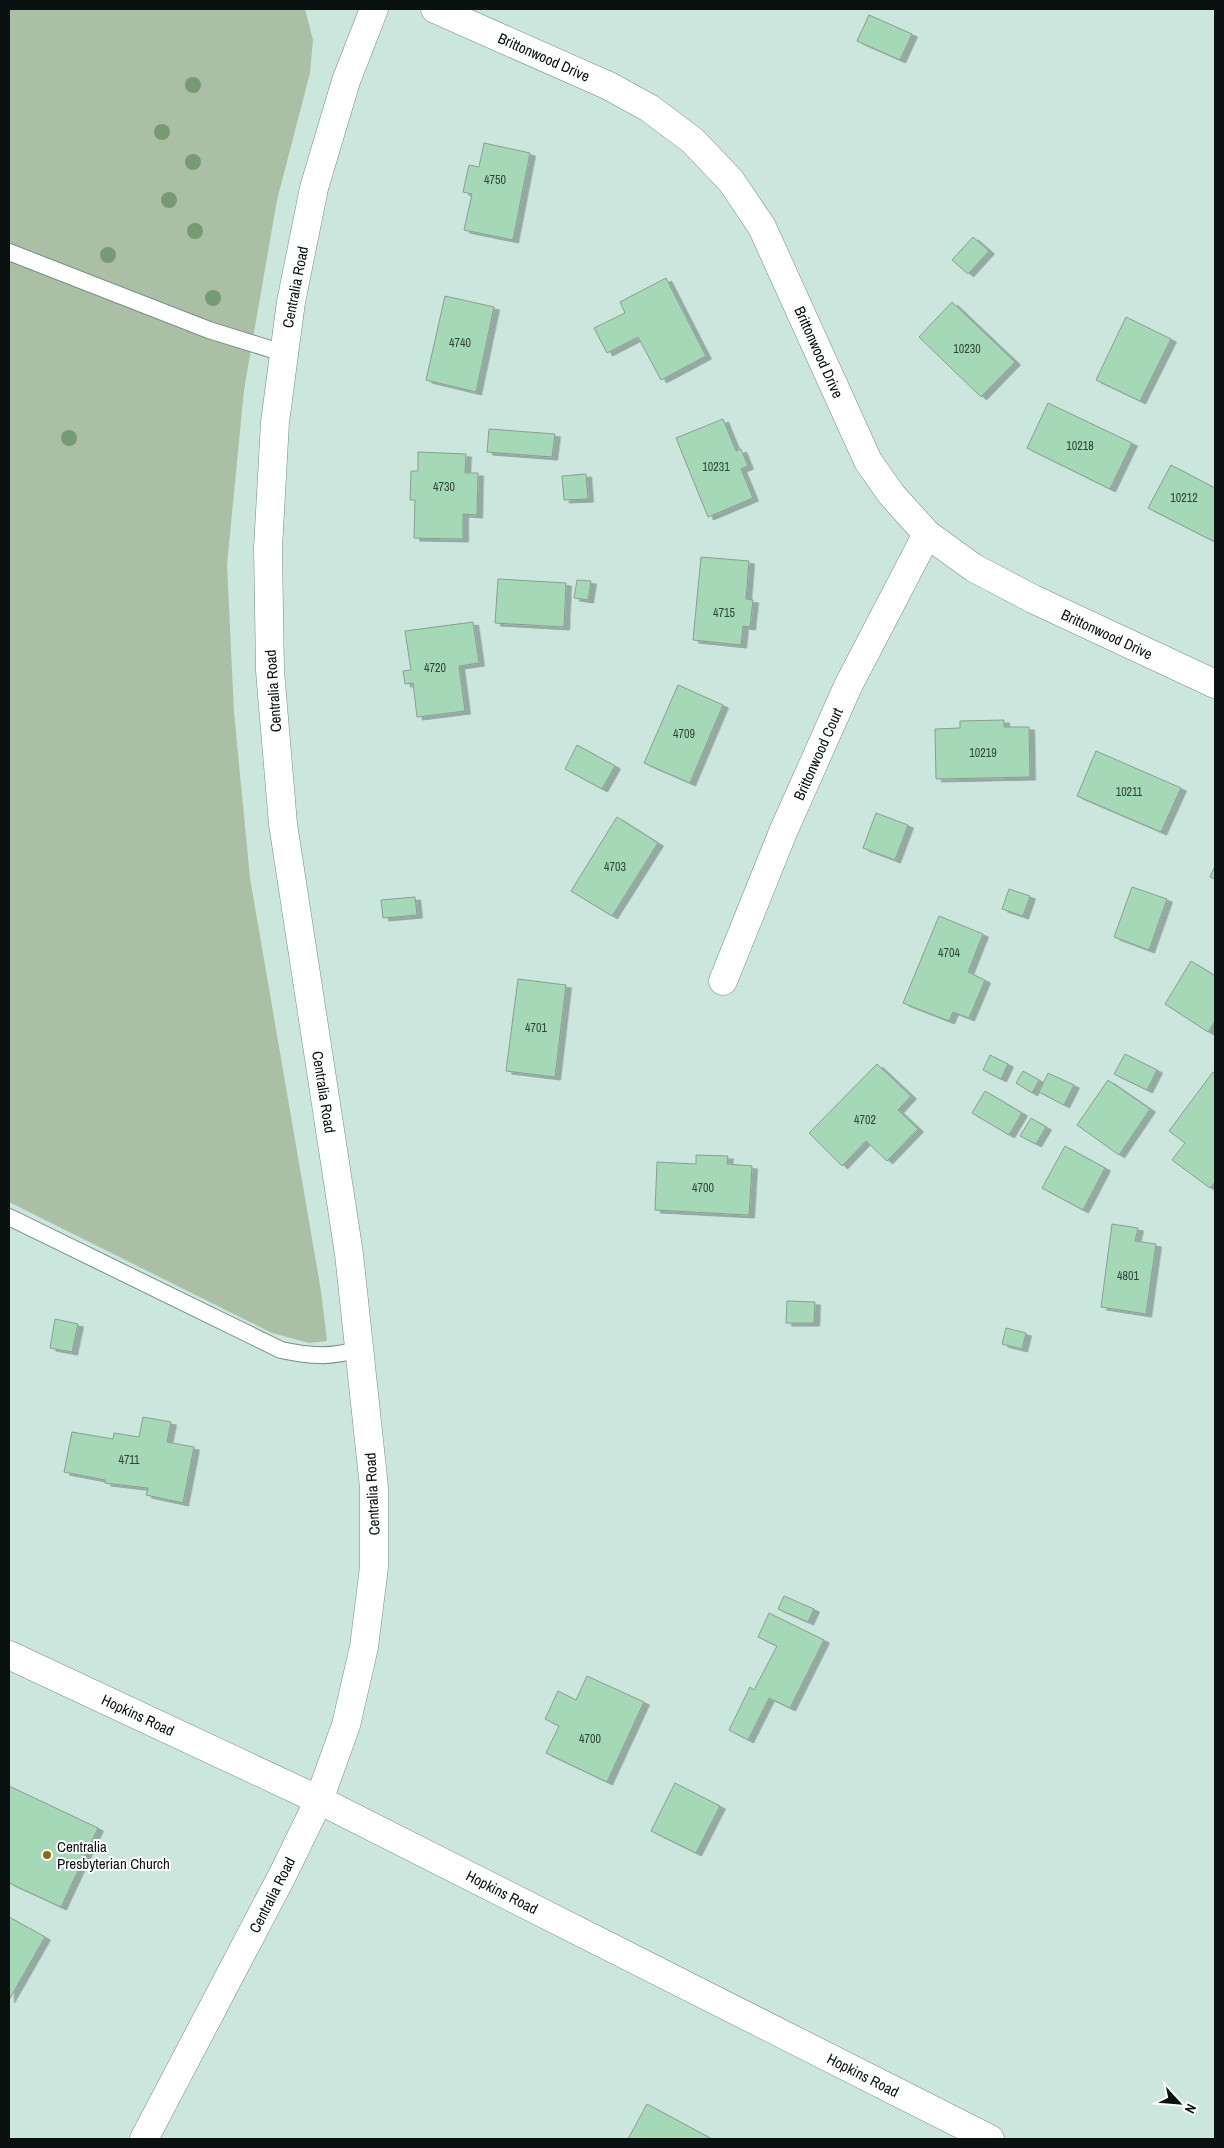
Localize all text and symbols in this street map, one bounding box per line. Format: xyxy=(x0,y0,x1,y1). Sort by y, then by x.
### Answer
street label: Brittonwood Drive xyxy=(495,27,593,87)
house number: 4750 xyxy=(484,172,506,188)
street label: Centralia Road xyxy=(277,244,313,330)
street label: Brittonwood Drive xyxy=(789,303,849,401)
house number: 4740 xyxy=(449,335,471,351)
house number: 10230 xyxy=(953,341,981,357)
house number: 10218 xyxy=(1066,438,1094,454)
house number: 10231 xyxy=(702,459,730,475)
house number: 4730 xyxy=(433,479,455,495)
house number: 10212 xyxy=(1170,490,1198,506)
street label: Brittonwood Drive xyxy=(1058,604,1156,664)
house number: 4715 xyxy=(713,605,735,621)
street label: Centralia Road xyxy=(260,649,286,733)
house number: 4720 xyxy=(424,660,446,676)
street label: Brittonwood Court xyxy=(788,704,848,804)
house number: 4709 xyxy=(673,726,695,742)
house number: 10219 xyxy=(969,745,997,761)
house number: 10211 xyxy=(1116,784,1143,800)
house number: 4703 xyxy=(604,859,626,875)
house number: 4704 xyxy=(938,945,960,961)
house number: 4701 xyxy=(525,1020,547,1036)
street label: Centralia Road xyxy=(307,1049,341,1135)
house number: 4702 xyxy=(854,1112,876,1128)
house number: 4700 xyxy=(692,1180,714,1196)
house number: 4801 xyxy=(1117,1268,1139,1284)
house number: 4711 xyxy=(118,1452,140,1468)
street label: Centralia Road xyxy=(359,1452,385,1536)
street label: Hopkins Road xyxy=(98,1689,178,1741)
house number: 4700 xyxy=(579,1731,601,1747)
place label: Centralia Presbyterian Church xyxy=(57,1836,170,1874)
marker: Centralia Presbyterian Church xyxy=(41,1849,53,1861)
street label: Centralia Road xyxy=(244,1853,300,1937)
street label: Hopkins Road xyxy=(463,1865,541,1919)
street label: Hopkins Road xyxy=(824,2048,902,2102)
north arrow xyxy=(1154,2078,1204,2128)
text: N xyxy=(1181,2101,1201,2116)

